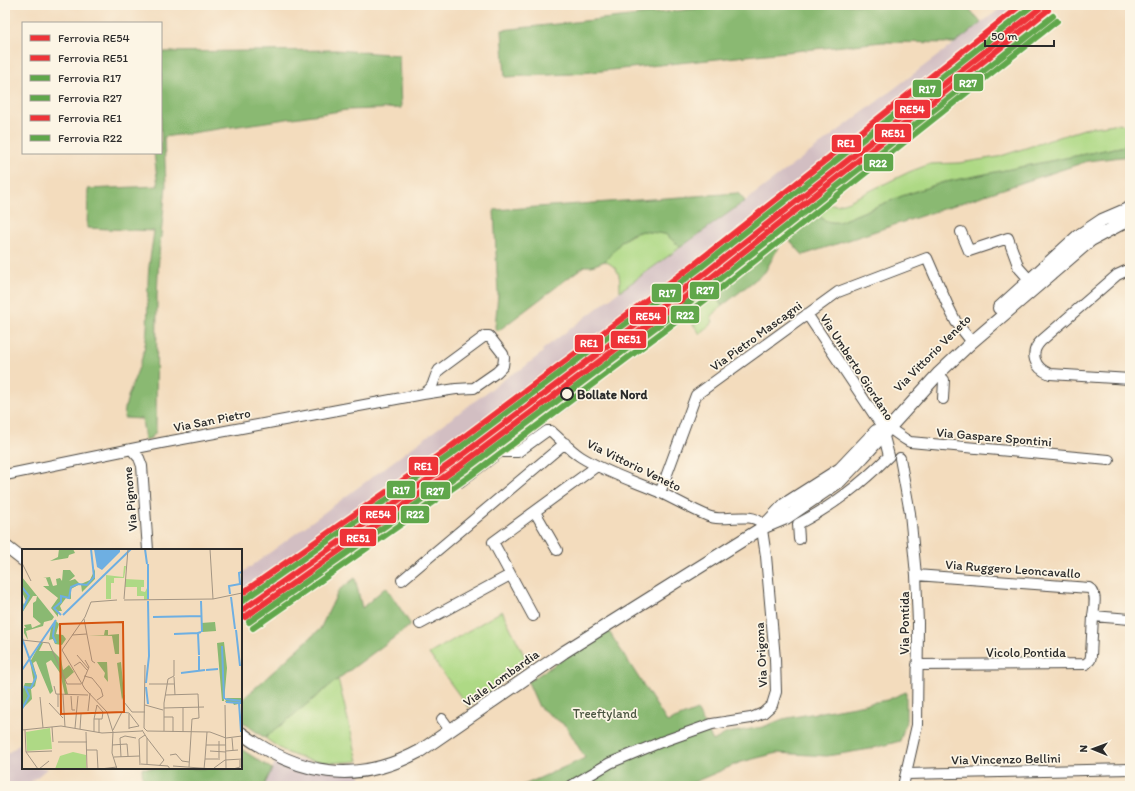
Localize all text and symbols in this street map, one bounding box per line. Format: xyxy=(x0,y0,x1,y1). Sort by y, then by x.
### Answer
legend xyxy=(22,22,162,154)
scale bar xyxy=(985,22,1054,48)
text: 50 m xyxy=(991,29,1017,43)
text: Ferrovia RE54 xyxy=(58,31,130,45)
text: Ferrovia RE51 xyxy=(58,51,129,65)
text: Ferrovia R17 xyxy=(58,71,121,85)
line badge: R27 xyxy=(953,73,984,92)
text: R27 xyxy=(959,77,977,90)
line badge: R17 xyxy=(912,79,942,98)
text: R17 xyxy=(918,83,936,96)
text: Ferrovia R27 xyxy=(58,91,122,105)
line badge: RE54 xyxy=(894,99,931,119)
text: RE54 xyxy=(899,103,925,116)
text: Ferrovia RE1 xyxy=(58,111,122,125)
line badge: RE51 xyxy=(874,123,912,143)
text: RE51 xyxy=(881,127,906,140)
text: Ferrovia R22 xyxy=(58,131,123,145)
line badge: RE1 xyxy=(831,134,862,153)
text: RE1 xyxy=(837,137,856,150)
line badge: R22 xyxy=(863,153,894,172)
text: R22 xyxy=(869,157,887,170)
line badge: R27 xyxy=(689,281,720,300)
line badge: R17 xyxy=(651,283,682,303)
text: R27 xyxy=(696,284,714,297)
text: R17 xyxy=(658,287,676,300)
street label: Via Pietro Mascagni xyxy=(707,298,805,374)
line badge: R22 xyxy=(670,305,700,324)
line badge: RE54 xyxy=(629,306,667,325)
text: R22 xyxy=(676,309,694,322)
text: RE54 xyxy=(635,310,661,323)
street label: Via Umberto Giordano xyxy=(817,311,897,423)
street label: Via Vittorio Veneto xyxy=(890,311,974,395)
line badge: RE51 xyxy=(610,330,647,349)
text: RE51 xyxy=(617,333,642,346)
line badge: RE1 xyxy=(574,334,604,353)
text: RE1 xyxy=(580,337,599,350)
marker: Bollate Nord xyxy=(560,387,574,401)
place label: Bollate Nord xyxy=(577,387,648,402)
street label: Via San Pietro xyxy=(172,405,252,435)
street label: Via Gaspare Spontini xyxy=(936,424,1052,450)
street label: Via Vittorio Veneto xyxy=(584,436,684,495)
line badge: RE1 xyxy=(408,456,439,476)
text: RE1 xyxy=(414,460,433,473)
street label: Via Pignone xyxy=(120,466,140,532)
line badge: R17 xyxy=(386,480,416,499)
line badge: R27 xyxy=(420,481,451,500)
text: R17 xyxy=(392,484,410,497)
text: R27 xyxy=(426,485,444,498)
line badge: RE54 xyxy=(359,505,397,524)
line badge: R22 xyxy=(400,505,430,524)
text: RE54 xyxy=(365,508,391,521)
text: R22 xyxy=(406,508,424,521)
line badge: RE51 xyxy=(339,528,377,547)
text: RE51 xyxy=(346,532,371,545)
inset map xyxy=(22,549,242,769)
street label: Via Ruggero Leoncavallo xyxy=(945,557,1082,581)
street label: Via Pontida xyxy=(897,591,912,655)
street label: Via Origona xyxy=(752,621,770,688)
street label: Vicolo Pontida xyxy=(986,645,1066,660)
street label: Viale Lombardia xyxy=(460,646,542,710)
park label: Treeftyland xyxy=(573,706,637,721)
north arrow xyxy=(1073,729,1113,769)
text: N xyxy=(1077,745,1090,753)
street label: Via Vincenzo Bellini xyxy=(951,751,1061,767)

